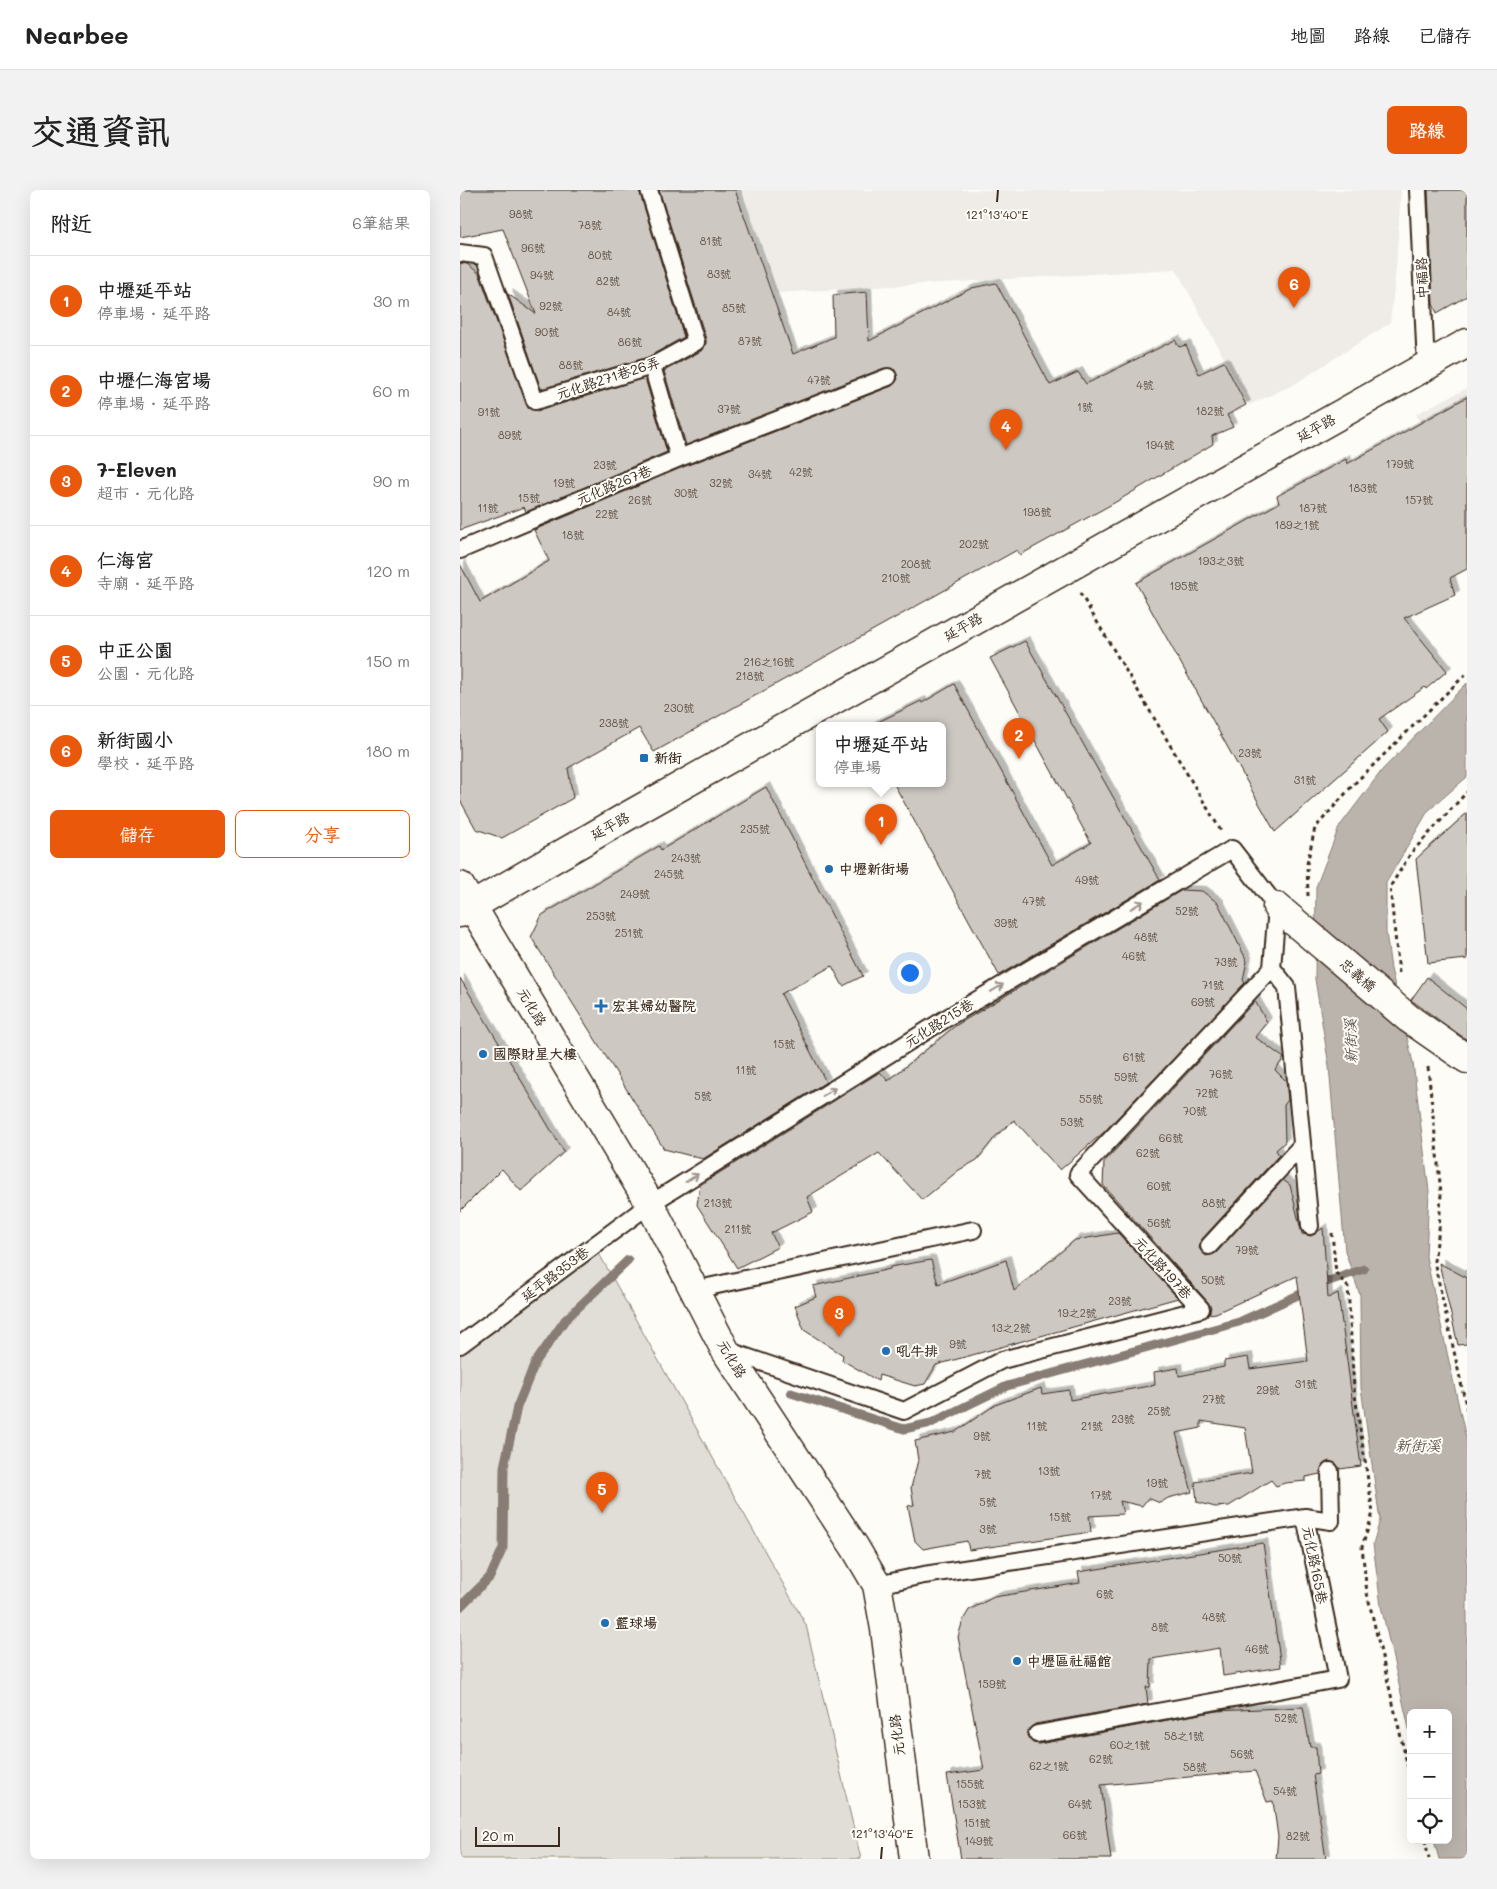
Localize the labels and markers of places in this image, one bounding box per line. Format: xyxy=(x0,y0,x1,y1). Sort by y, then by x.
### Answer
pin: 6 xyxy=(1278,267,1310,308)
pin: 4 xyxy=(990,409,1022,450)
pin: 2 xyxy=(1003,718,1035,759)
place label: 新街 xyxy=(654,748,682,767)
marker: 新街 xyxy=(638,752,650,764)
pin: 1 xyxy=(865,804,897,845)
place label: 中壢新街場 xyxy=(839,859,909,878)
marker: 中壢新街場 xyxy=(823,863,835,875)
place label: 宏其婦幼醫院 xyxy=(612,996,696,1015)
marker: 宏其婦幼醫院 xyxy=(594,999,608,1013)
place label: 國際財星大樓 xyxy=(493,1044,577,1063)
marker: 國際財星大樓 xyxy=(477,1048,489,1060)
pin: 3 xyxy=(823,1296,855,1337)
place label: 吼牛排 xyxy=(896,1341,938,1360)
marker: 吼牛排 xyxy=(880,1345,892,1357)
pin: 5 xyxy=(586,1472,618,1513)
place label: 籃球場 xyxy=(615,1613,657,1632)
marker: 籃球場 xyxy=(599,1617,611,1629)
place label: 中壢區社福館 xyxy=(1027,1651,1111,1670)
marker: 中壢區社福館 xyxy=(1011,1655,1023,1667)

